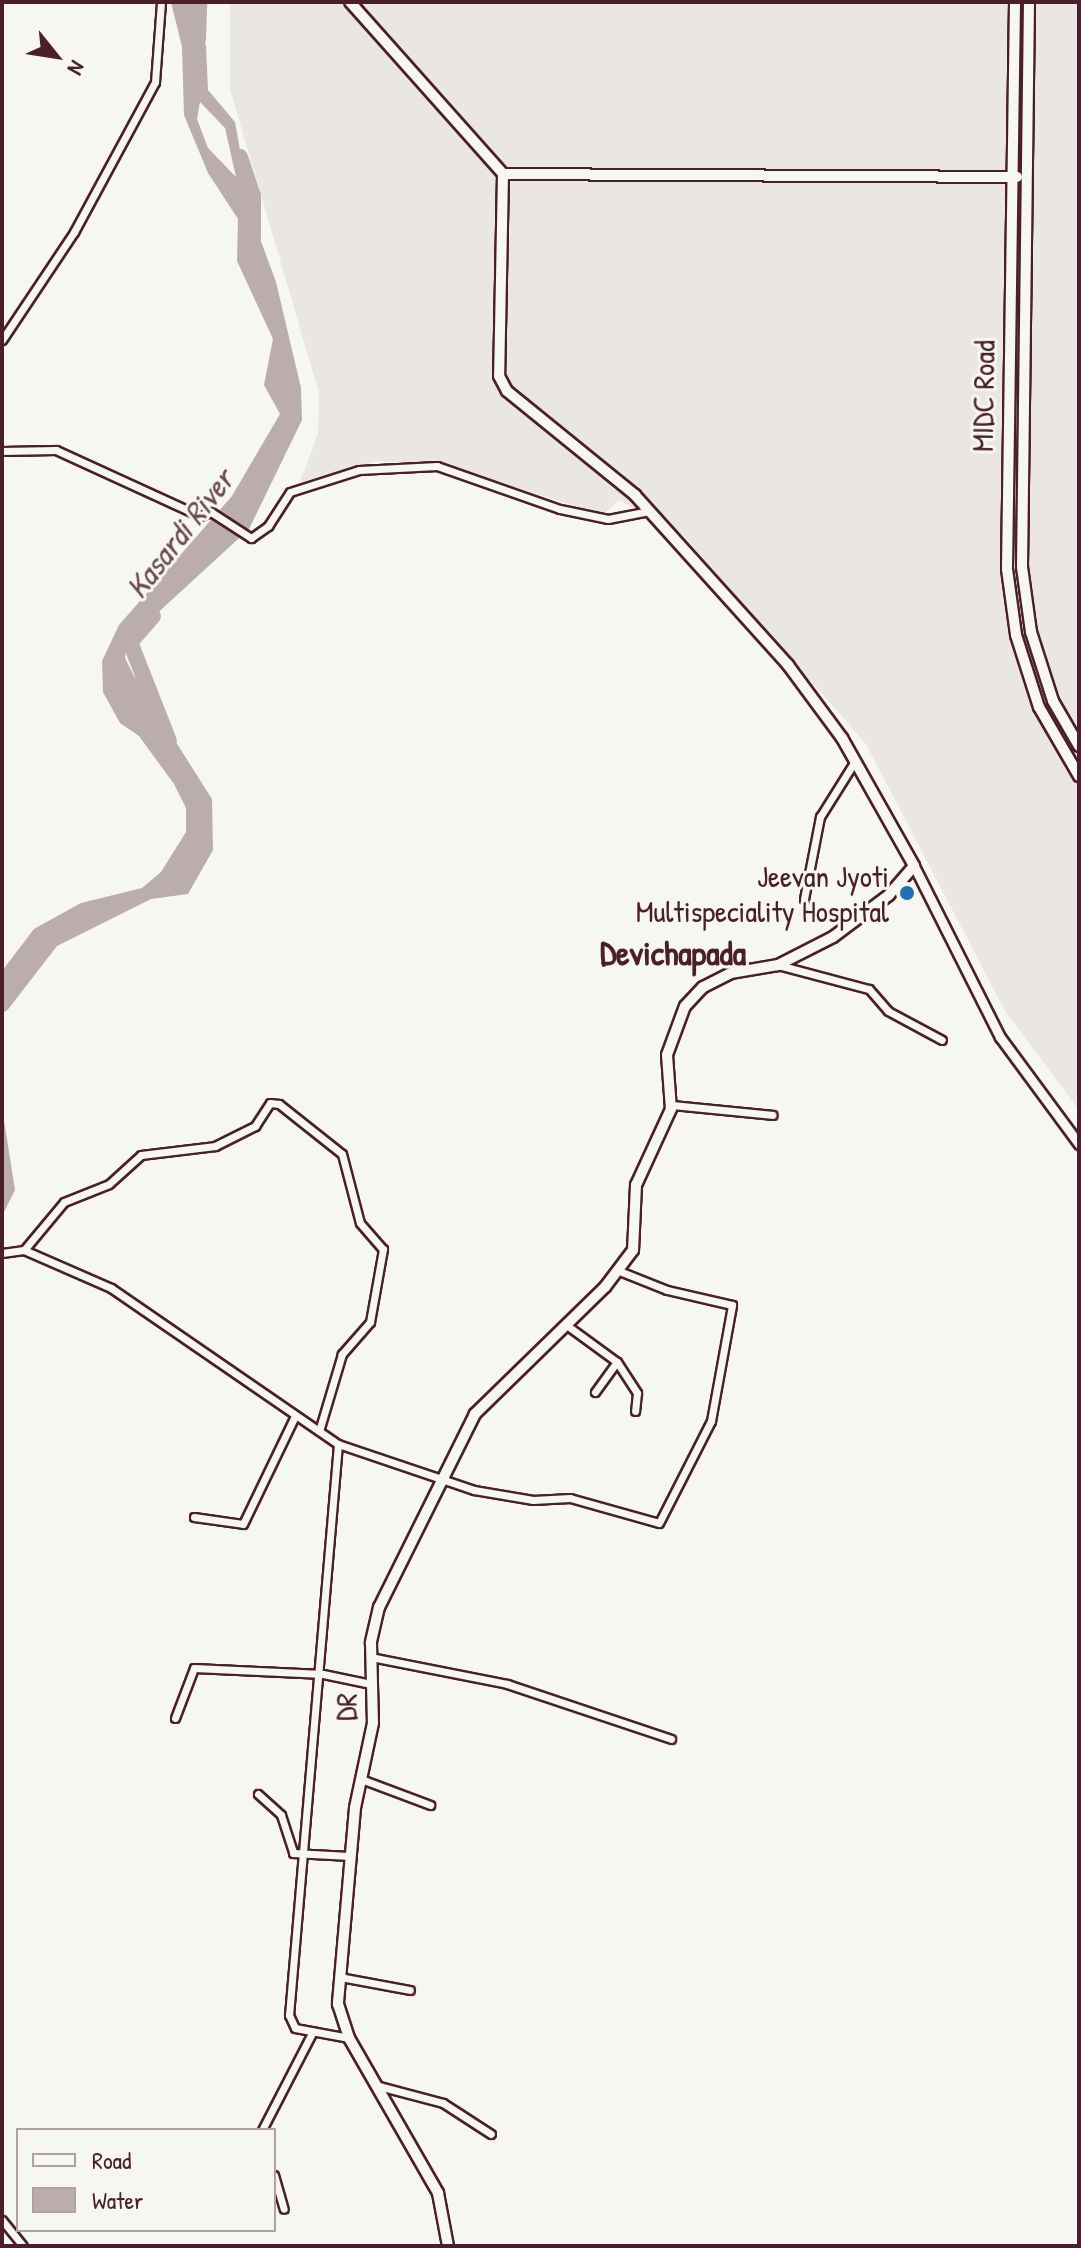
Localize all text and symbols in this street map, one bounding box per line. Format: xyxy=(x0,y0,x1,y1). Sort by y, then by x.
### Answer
north arrow xyxy=(16,16,96,96)
text: N xyxy=(61,55,93,81)
street label: MIDC Road xyxy=(964,340,1002,452)
water label: Kasardi River xyxy=(118,462,242,606)
place label: Jeevan Jyoti Multispeciality Hospital xyxy=(636,858,889,928)
marker: Jeevan Jyoti Multispeciality Hospital xyxy=(896,882,918,904)
district label: Devichapada xyxy=(600,934,746,974)
street label: DR xyxy=(328,1693,364,1721)
legend xyxy=(16,2128,276,2232)
text: Road xyxy=(92,2144,131,2176)
text: Water xyxy=(92,2184,143,2216)

